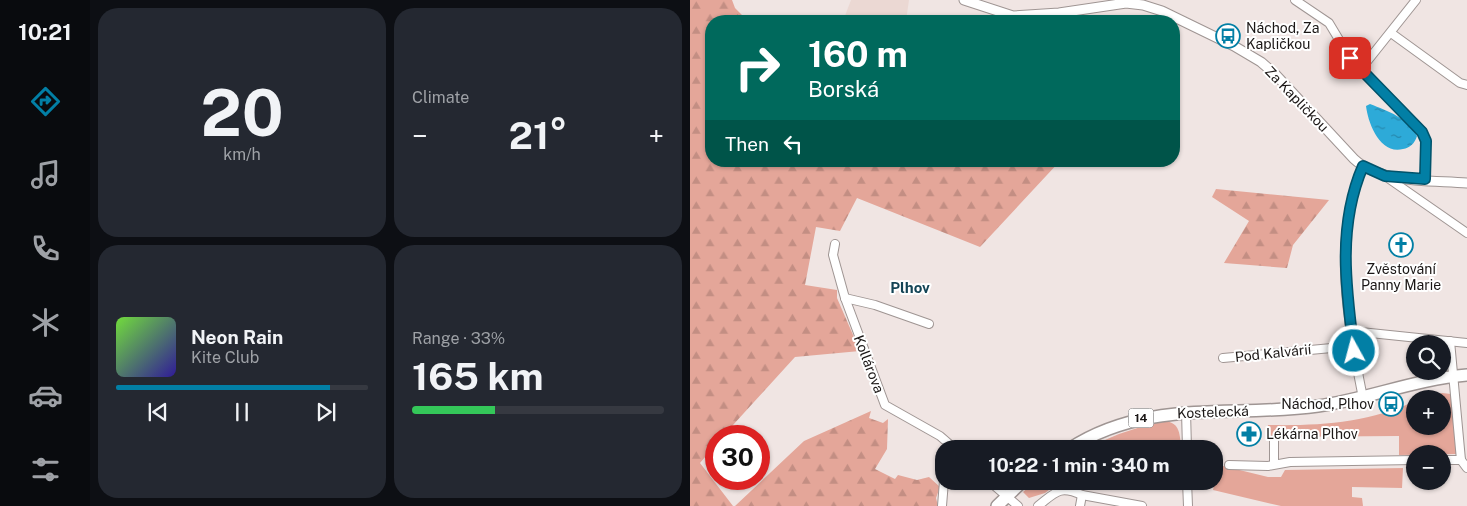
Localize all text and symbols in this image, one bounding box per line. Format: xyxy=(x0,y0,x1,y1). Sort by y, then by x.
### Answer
text: 10:21 xyxy=(18,19,72,45)
place label: Náchod, Za Kapličkou xyxy=(1246,20,1320,52)
bus stop icon: Náchod, Za Kapličkou xyxy=(1215,23,1241,49)
text: 160 m xyxy=(808,34,908,75)
icon: right xyxy=(725,35,790,100)
pin xyxy=(1329,37,1371,79)
icon: arrive xyxy=(1336,44,1364,72)
street label: Za Kapličkou xyxy=(1262,63,1332,135)
text: 20 xyxy=(200,74,284,151)
text: Borská xyxy=(808,76,879,102)
icon: directions xyxy=(28,84,63,119)
text: Climate xyxy=(412,88,469,107)
text: 21° xyxy=(509,113,567,158)
text: − xyxy=(412,119,428,152)
text: + xyxy=(648,119,664,152)
icon: left xyxy=(779,130,807,158)
text: Then xyxy=(725,133,769,155)
text: km/h xyxy=(223,145,261,164)
icon: music xyxy=(28,157,63,192)
icon: phone xyxy=(28,231,63,266)
church icon: Zvěstování Panny Marie xyxy=(1388,232,1414,258)
place label: Zvěstování Panny Marie xyxy=(1361,261,1441,293)
district label: Plhov xyxy=(890,279,930,296)
icon: climate xyxy=(28,305,63,340)
position arrow xyxy=(1327,324,1379,376)
text: Neon Rain xyxy=(191,326,283,348)
text: Range · 33% xyxy=(412,329,505,348)
street label: Kollárova xyxy=(851,333,887,395)
map controls xyxy=(1406,335,1451,490)
button: search xyxy=(1406,335,1451,380)
street label: Pod Kalvárií xyxy=(1234,341,1313,365)
text: Kite Club xyxy=(191,348,259,367)
text: 165 km xyxy=(412,354,544,399)
icon: car xyxy=(28,378,63,413)
button: + xyxy=(1406,390,1451,435)
bus stop icon: Náchod, Plhov xyxy=(1378,391,1404,417)
place label: Náchod, Plhov xyxy=(1281,396,1374,412)
icon: previous xyxy=(144,398,172,426)
icon: pause xyxy=(228,398,256,426)
icon: next xyxy=(312,398,340,426)
street label: Kostelecká xyxy=(1177,403,1249,421)
road number: 14 xyxy=(1128,408,1154,428)
pharmacy icon: Lékárna Plhov xyxy=(1236,421,1262,447)
speed limit sign: 30 xyxy=(705,425,770,490)
place label: Lékárna Plhov xyxy=(1266,426,1358,442)
button: − xyxy=(1406,445,1451,490)
icon: filters xyxy=(28,452,63,487)
text: 10:22 · 1 min · 340 m xyxy=(988,454,1170,476)

